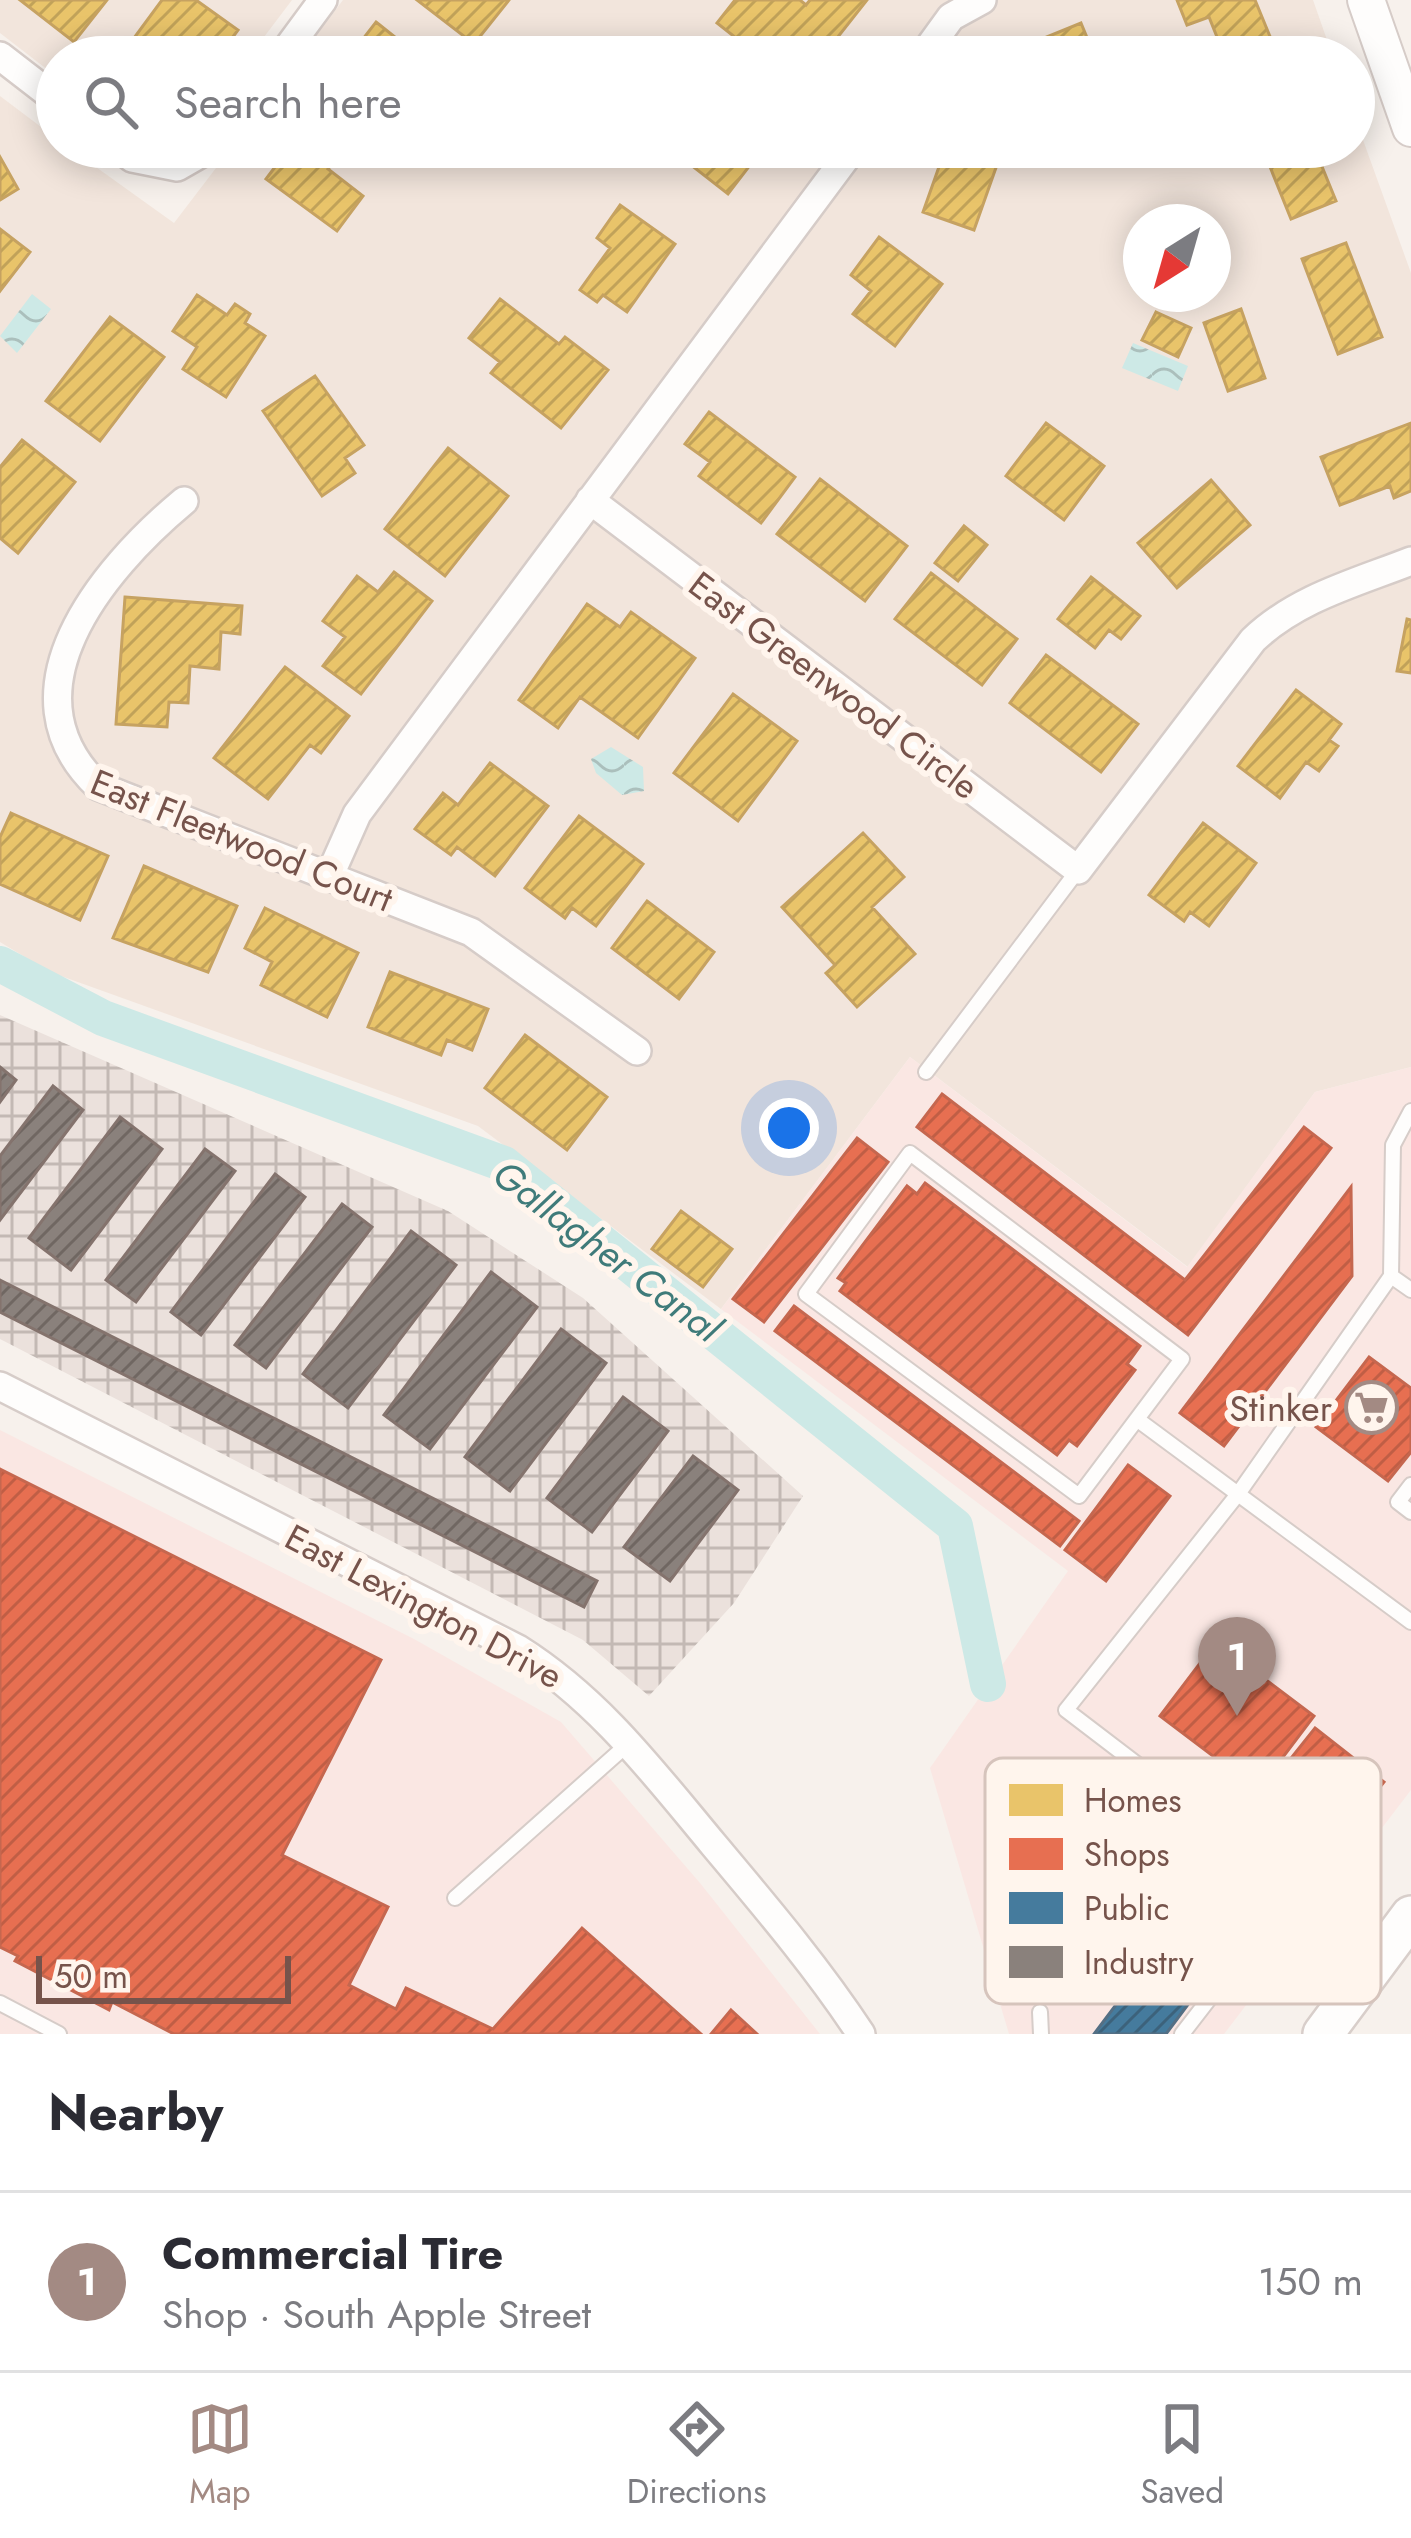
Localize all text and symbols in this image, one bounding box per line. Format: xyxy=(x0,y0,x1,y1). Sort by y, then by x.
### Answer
search box xyxy=(36,36,1375,168)
icon: search xyxy=(78,69,144,135)
text: Search here xyxy=(174,70,402,135)
north arrow xyxy=(1123,204,1231,312)
street label: East Greenwood Circle xyxy=(678,559,990,811)
street label: East Fleetwood Court xyxy=(83,756,401,925)
your location xyxy=(759,1098,819,1158)
water label: Gallagher Canal xyxy=(481,1146,735,1357)
supermarket icon: Stinker xyxy=(1343,1380,1399,1436)
place label: Stinker xyxy=(1229,1382,1333,1434)
street label: East Lexington Drive xyxy=(276,1511,572,1701)
pin: 1 xyxy=(1198,1617,1276,1716)
legend xyxy=(985,1758,1381,2004)
text: Homes xyxy=(1084,1777,1182,1824)
text: Shops xyxy=(1084,1831,1170,1878)
text: Public xyxy=(1084,1885,1170,1932)
text: Industry xyxy=(1084,1939,1194,1986)
scale bar xyxy=(36,1950,291,2003)
text: 50 m xyxy=(54,1953,128,2000)
text: Nearby xyxy=(48,2075,223,2149)
text: Commercial Tire xyxy=(162,2221,503,2286)
text: 1 xyxy=(77,2253,97,2310)
text: 150 m xyxy=(1258,2253,1363,2310)
text: Shop · South Apple Street xyxy=(162,2286,591,2343)
tab: Map xyxy=(187,2396,253,2515)
tab: Directions xyxy=(627,2396,767,2515)
tab: Saved xyxy=(1140,2396,1224,2515)

